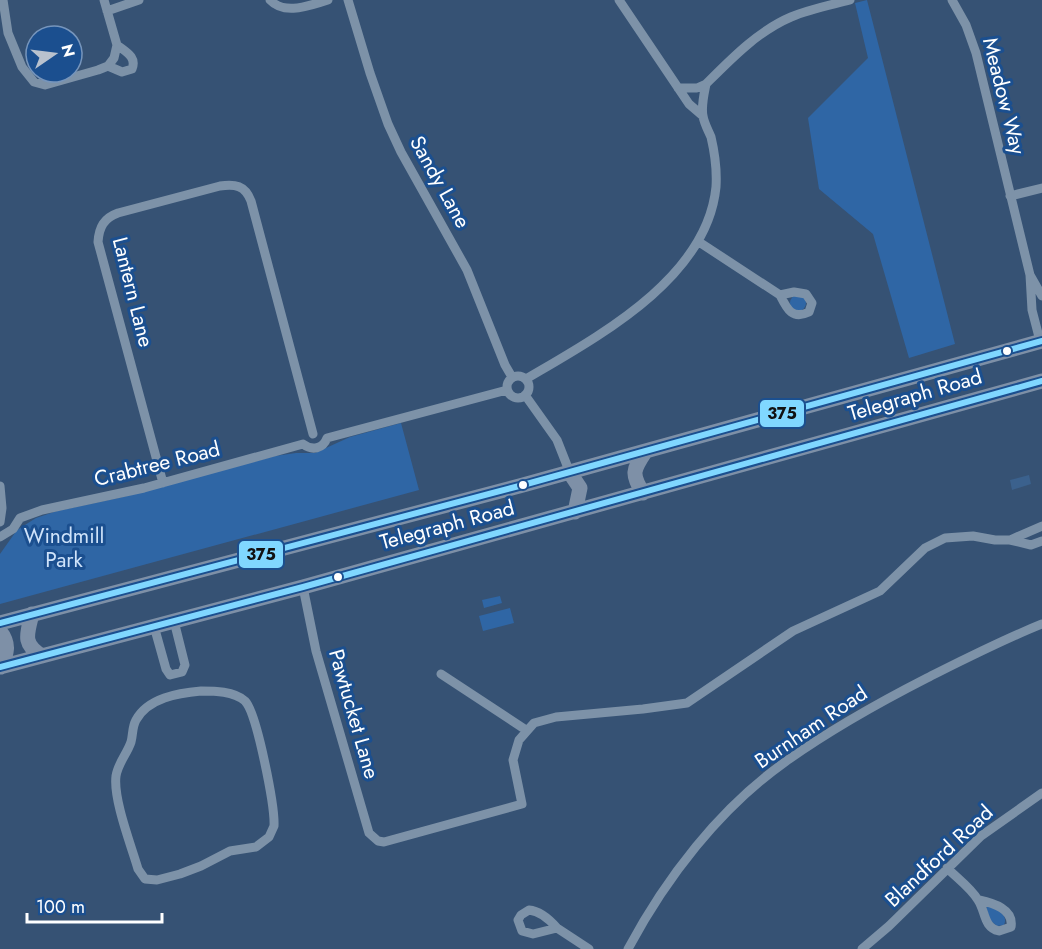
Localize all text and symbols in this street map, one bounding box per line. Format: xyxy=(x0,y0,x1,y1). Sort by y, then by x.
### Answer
north arrow xyxy=(24,24,84,84)
street label: Meadow Way xyxy=(975,34,1033,158)
text: N xyxy=(55,42,81,59)
street label: Sandy Lane xyxy=(402,130,478,234)
street label: Lantern Lane xyxy=(105,234,161,350)
unlabelled marker xyxy=(1001,345,1013,357)
street label: Telegraph Road xyxy=(845,362,985,428)
line badge: 375 xyxy=(759,399,805,428)
text: 375 xyxy=(767,402,797,425)
street label: Crabtree Road xyxy=(91,434,223,494)
unlabelled marker xyxy=(517,479,529,491)
street label: Telegraph Road xyxy=(376,493,518,557)
park label: Windmill Park xyxy=(24,521,104,575)
line badge: 375 xyxy=(238,540,284,569)
text: 375 xyxy=(246,543,276,566)
unlabelled marker xyxy=(332,571,344,583)
street label: Pawtucket Lane xyxy=(321,646,387,783)
street label: Burnham Road xyxy=(749,678,873,776)
street label: Blandford Road xyxy=(878,798,1000,914)
scale bar xyxy=(27,886,162,924)
text: 100 m xyxy=(36,894,85,920)

